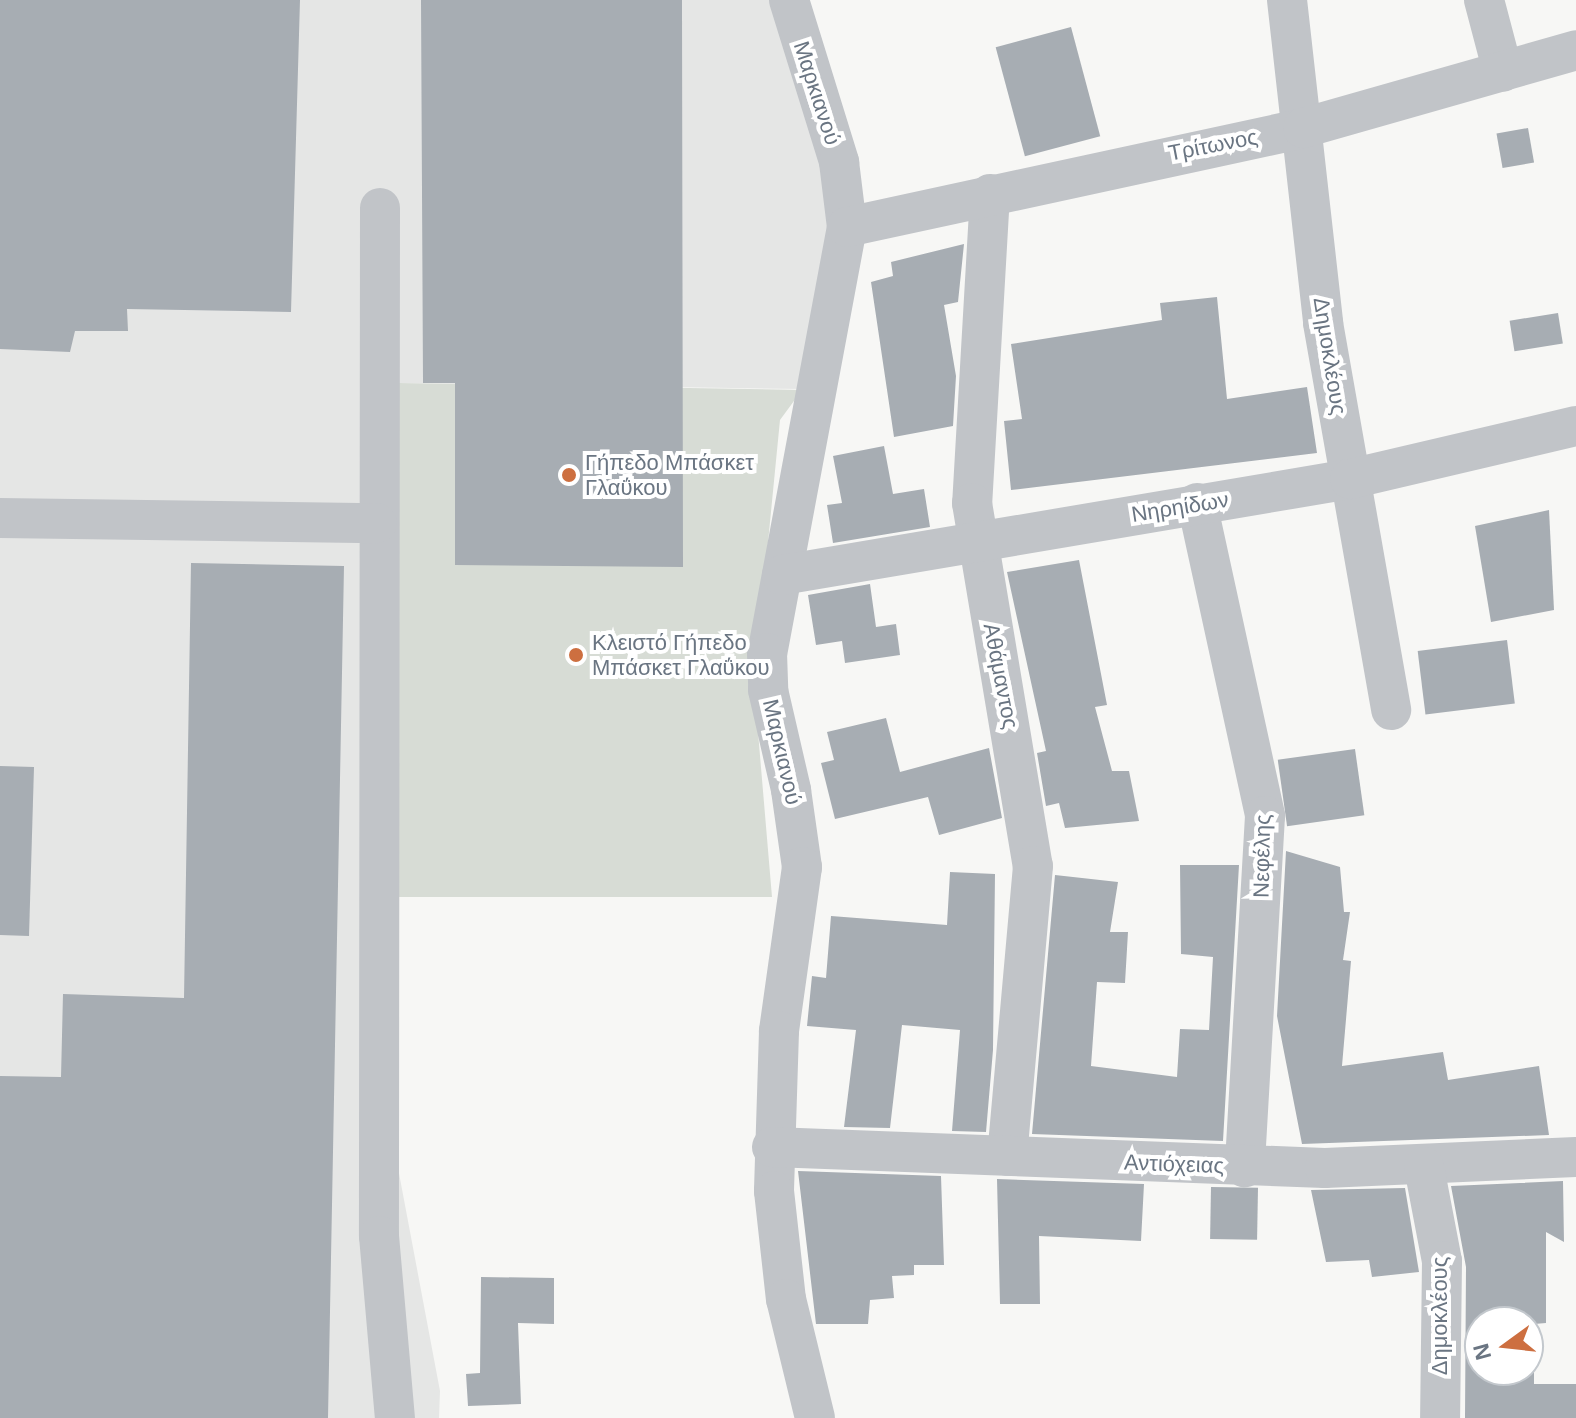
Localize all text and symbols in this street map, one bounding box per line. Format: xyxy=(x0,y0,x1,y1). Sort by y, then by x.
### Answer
street label: Μαρκιανού xyxy=(788,38,846,148)
street label: Τρίτωνος xyxy=(1166,123,1260,167)
street label: Δημοκλέους xyxy=(1308,295,1352,417)
place label: Γήπεδο Μπάσκετ Γλαΰκου xyxy=(585,449,754,500)
marker: Γήπεδο Μπάσκετ Γλαΰκου xyxy=(560,466,578,484)
street label: Νηρηίδων xyxy=(1129,486,1231,528)
street label: Αθάμαντος xyxy=(978,621,1024,731)
place label: Κλειστό Γήπεδο Μπάσκετ Γλαΰκου xyxy=(592,629,770,680)
marker: Κλειστό Γήπεδο Μπάσκετ Γλαΰκου xyxy=(567,646,585,664)
street label: Μαρκιανού xyxy=(757,697,807,807)
street label: Νεφέλης xyxy=(1248,814,1276,898)
street label: Αντιόχειας xyxy=(1124,1149,1224,1179)
street label: Δημοκλέους xyxy=(1427,1257,1453,1375)
north arrow xyxy=(1464,1306,1544,1386)
text: N xyxy=(1468,1341,1496,1363)

